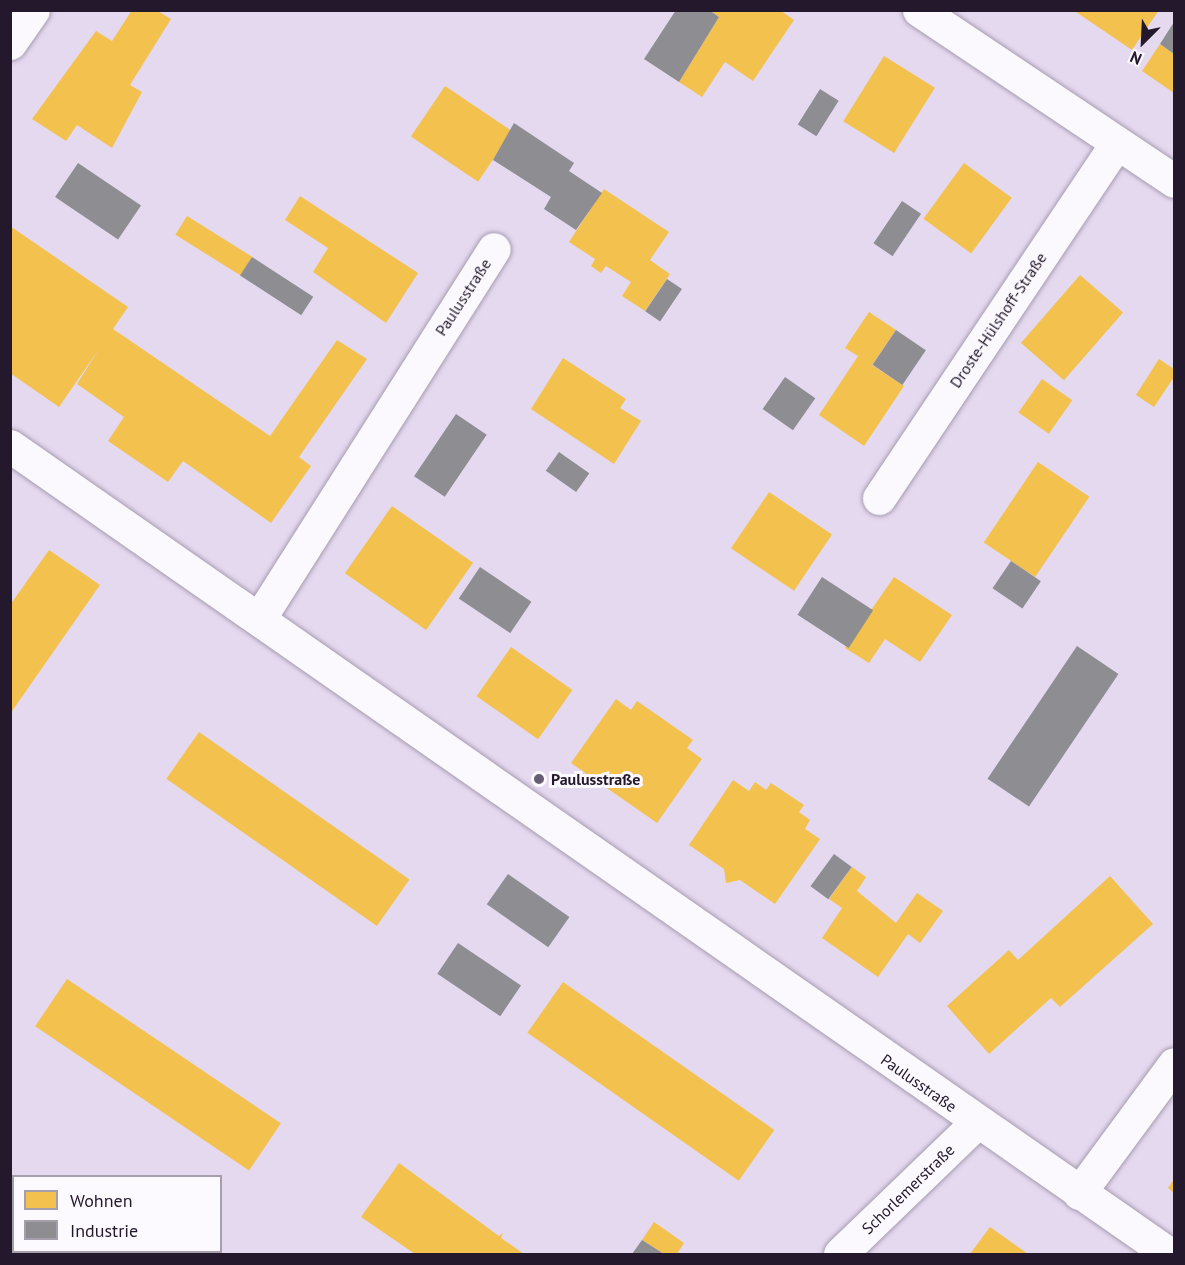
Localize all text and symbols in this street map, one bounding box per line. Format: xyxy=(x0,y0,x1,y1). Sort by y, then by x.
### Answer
north arrow xyxy=(1113,12,1173,72)
text: N xyxy=(1127,47,1145,70)
street label: Droste-Hülshoff-Straße xyxy=(946,249,1050,391)
street label: Paulusstraße xyxy=(431,255,495,339)
place label: Paulusstraße xyxy=(551,769,640,789)
marker: Paulusstraße xyxy=(532,772,546,786)
street label: Paulusstraße xyxy=(877,1050,961,1116)
street label: Schorlemerstraße xyxy=(858,1140,958,1238)
legend xyxy=(12,1175,222,1253)
text: Wohnen xyxy=(70,1189,132,1212)
text: Industrie xyxy=(70,1219,138,1242)

